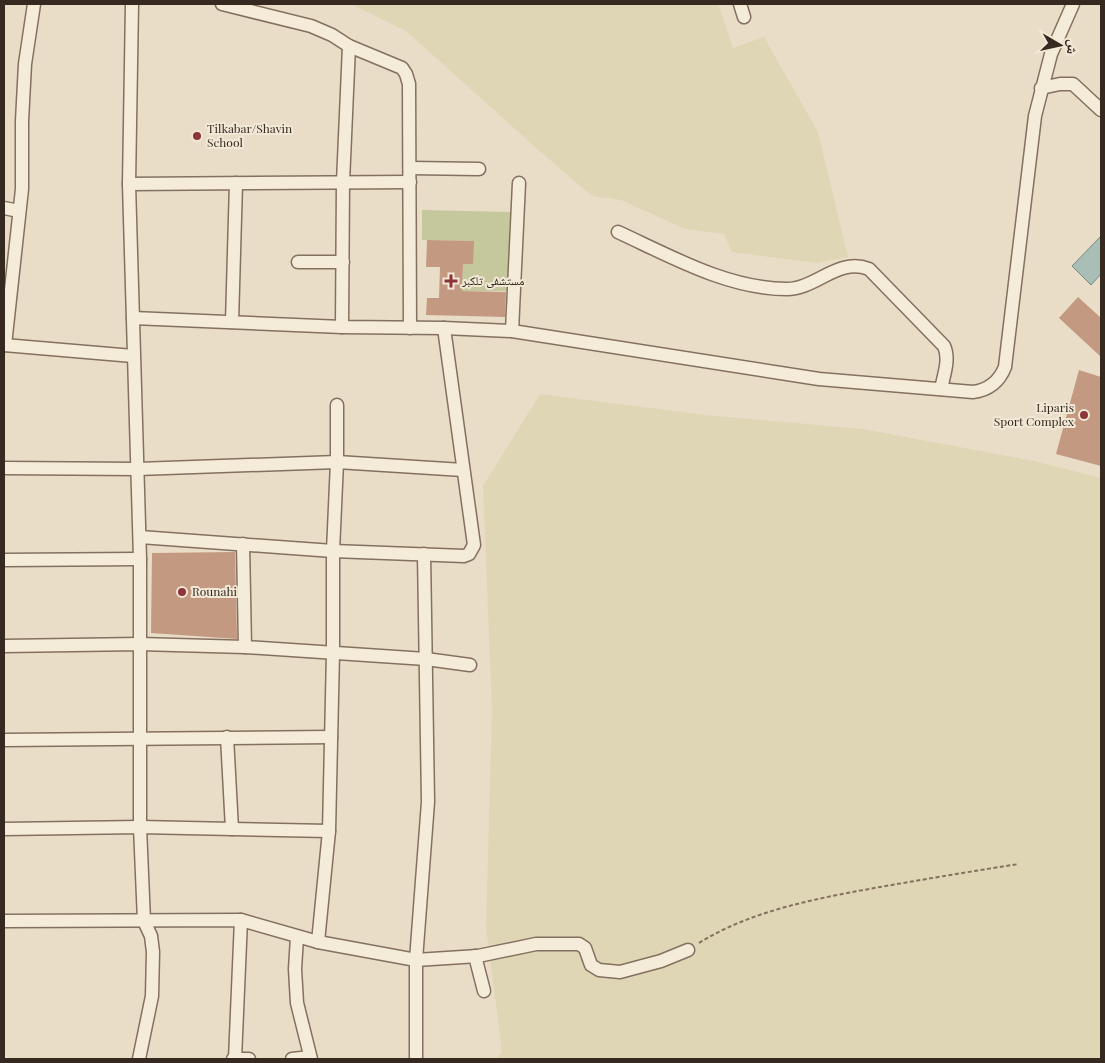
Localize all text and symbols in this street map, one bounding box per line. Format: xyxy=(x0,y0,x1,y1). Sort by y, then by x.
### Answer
north arrow xyxy=(1035,20,1085,70)
text: ش xyxy=(1063,38,1084,56)
place label: Tilkabar/Shavin School xyxy=(207,120,292,150)
marker: Tilkabar/Shavin School xyxy=(191,130,203,142)
place label: مستشفى تلكبر xyxy=(461,272,525,288)
marker: مستشفى تلكبر xyxy=(444,274,458,288)
place label: Liparis Sport Complex xyxy=(994,399,1075,429)
marker: Liparis Sport Complex xyxy=(1078,409,1090,421)
place label: Rounahi xyxy=(192,583,238,599)
marker: Rounahi xyxy=(176,586,188,598)

